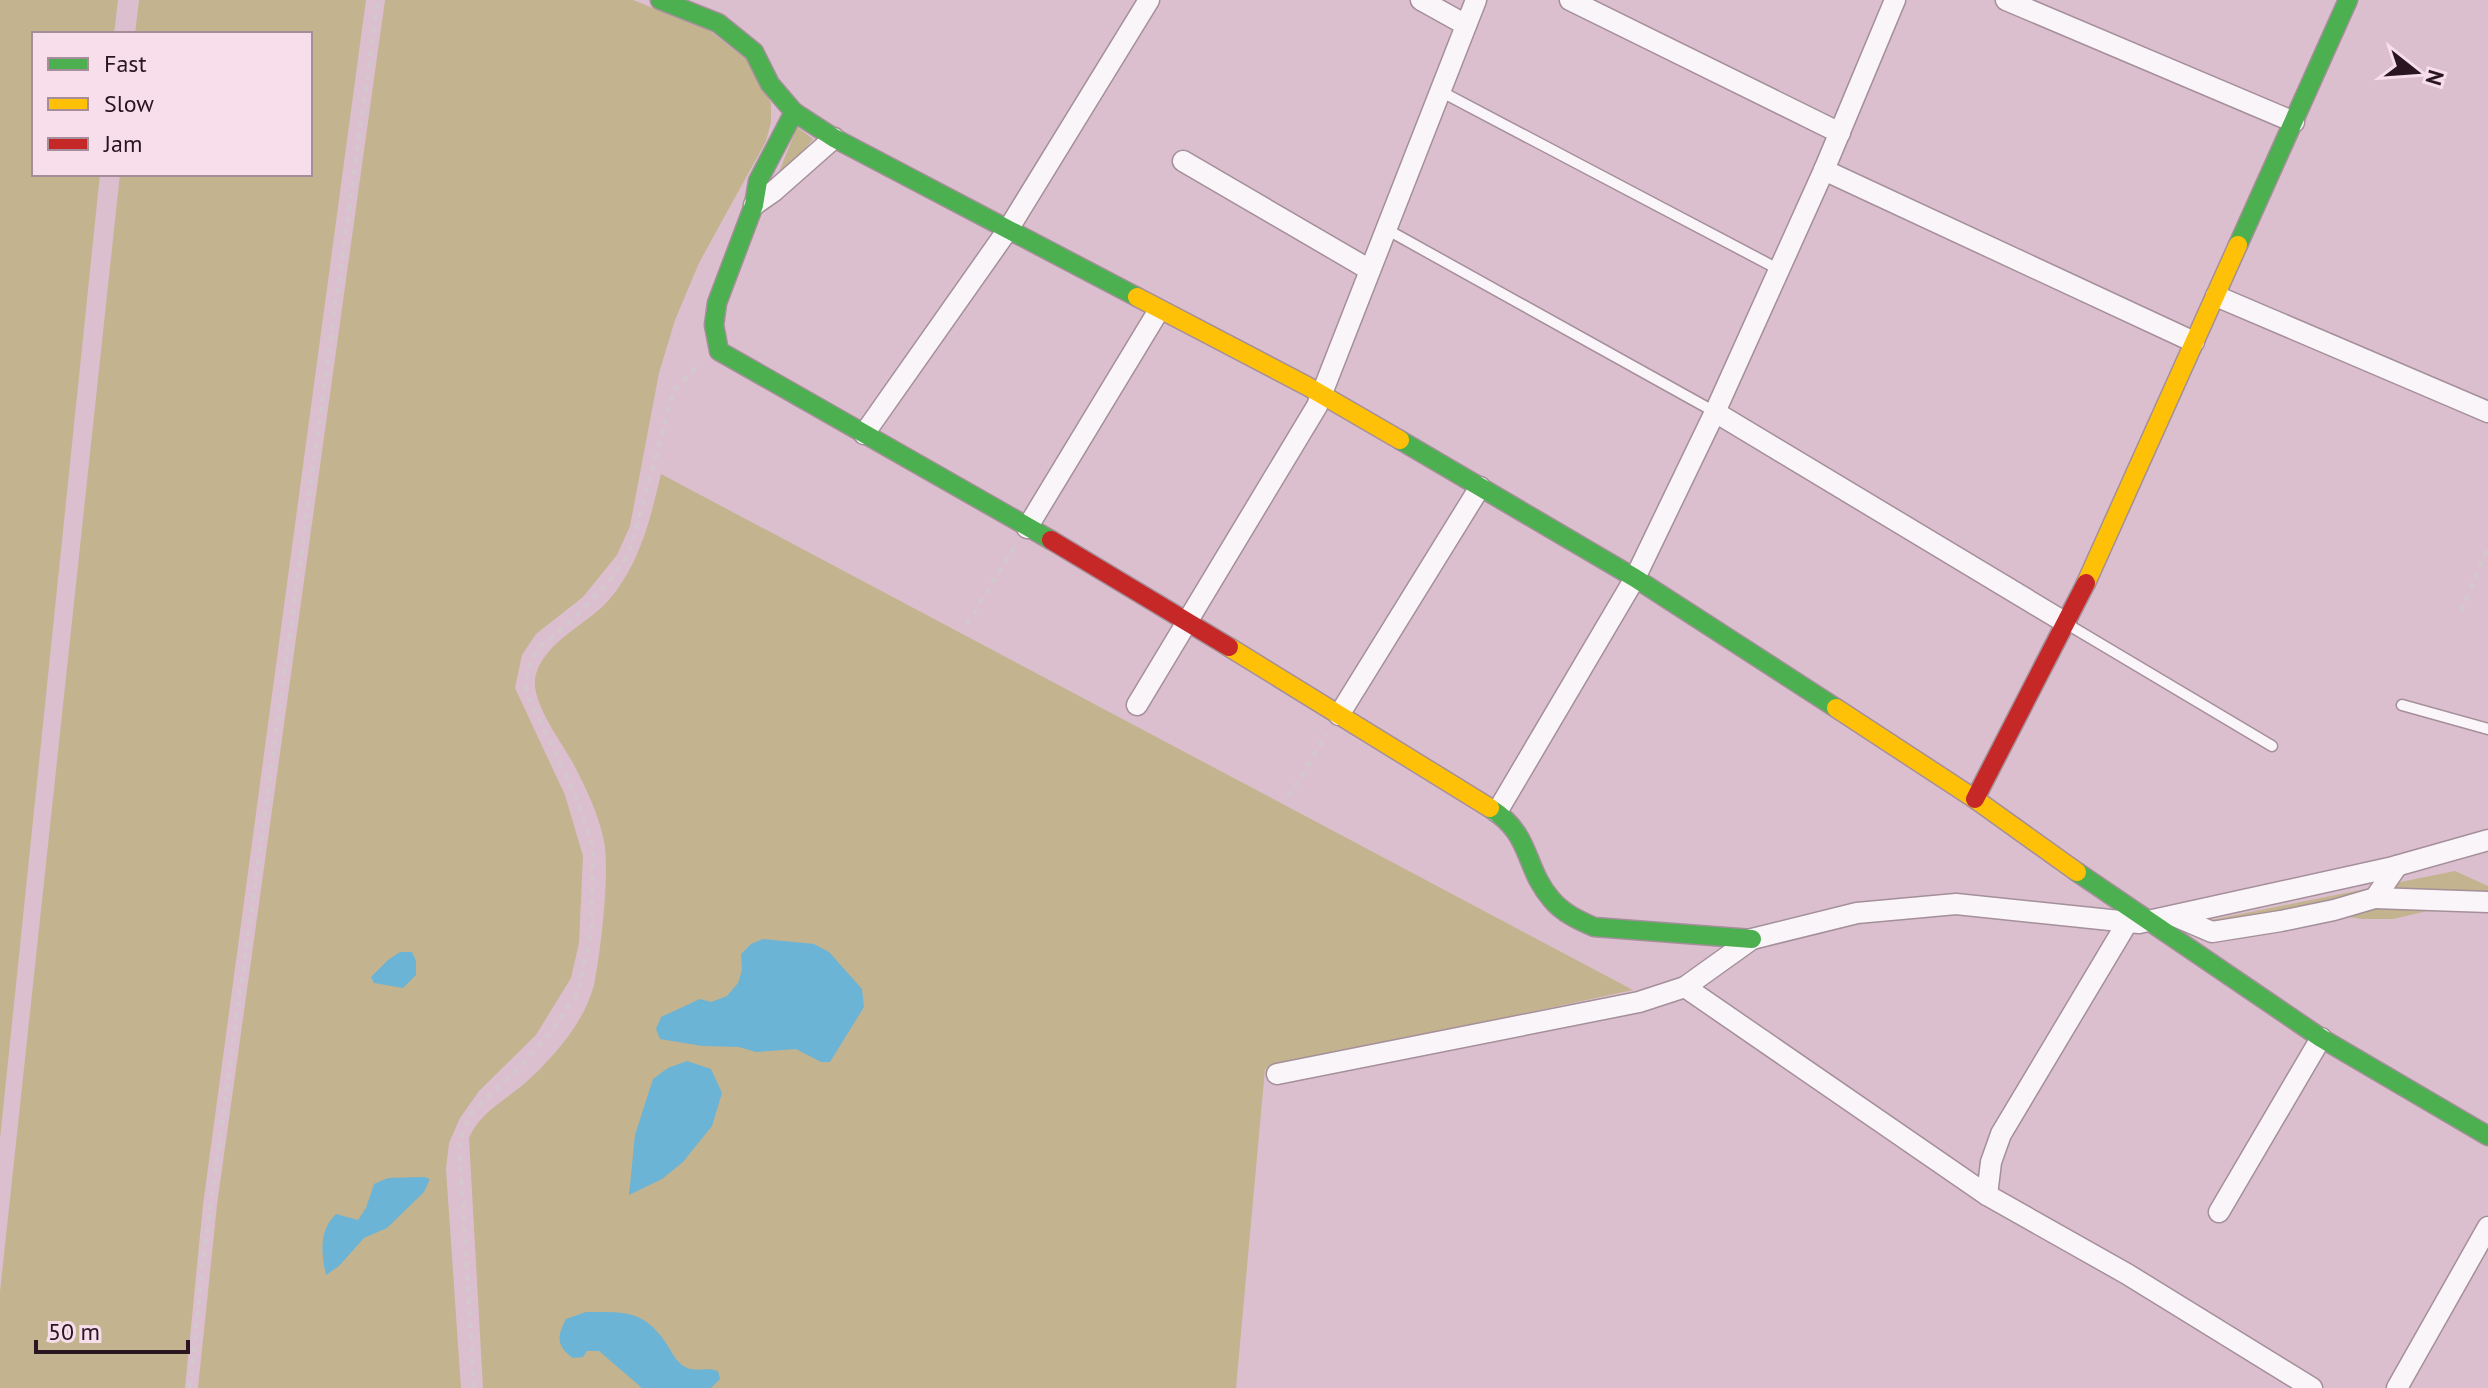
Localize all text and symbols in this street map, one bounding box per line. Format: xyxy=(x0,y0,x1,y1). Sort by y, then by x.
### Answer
legend xyxy=(32,32,312,176)
north arrow xyxy=(2376,32,2456,112)
text: Fast xyxy=(104,48,147,79)
text: N xyxy=(2420,67,2451,89)
text: Slow xyxy=(104,88,154,119)
text: Jam xyxy=(103,128,142,159)
scale bar xyxy=(36,1304,188,1354)
text: 50 m xyxy=(48,1316,100,1347)

